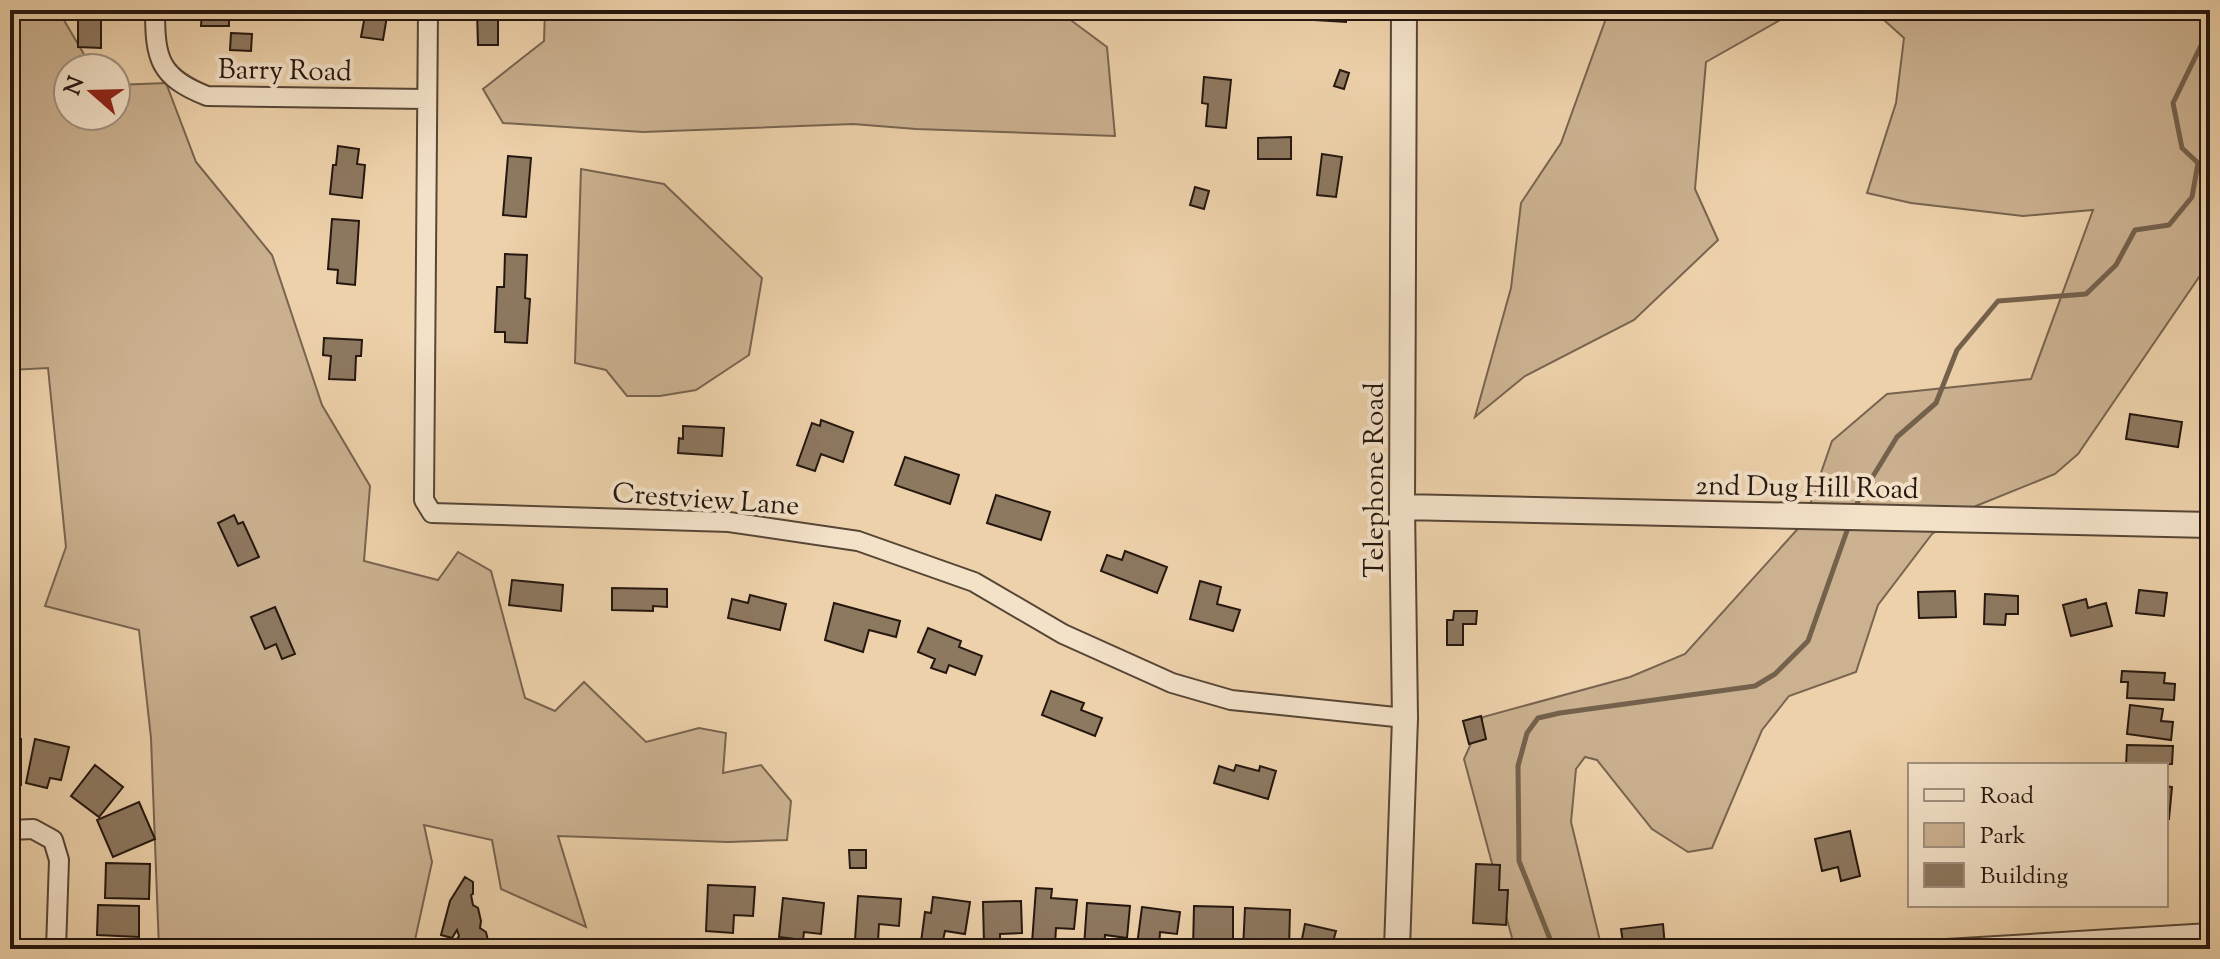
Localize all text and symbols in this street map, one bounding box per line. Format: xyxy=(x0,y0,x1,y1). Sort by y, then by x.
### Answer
street label: Barry Road xyxy=(218,51,352,93)
north arrow xyxy=(52,52,132,132)
text: N xyxy=(58,72,94,100)
street label: Telephone Road xyxy=(1356,382,1396,578)
street label: 2nd Dug Hill Road xyxy=(1695,467,1919,511)
street label: Crestview Lane xyxy=(611,475,801,527)
legend xyxy=(1908,763,2168,907)
text: Road xyxy=(1980,780,2034,814)
text: Park xyxy=(1980,820,2026,854)
text: Building xyxy=(1980,860,2069,894)

